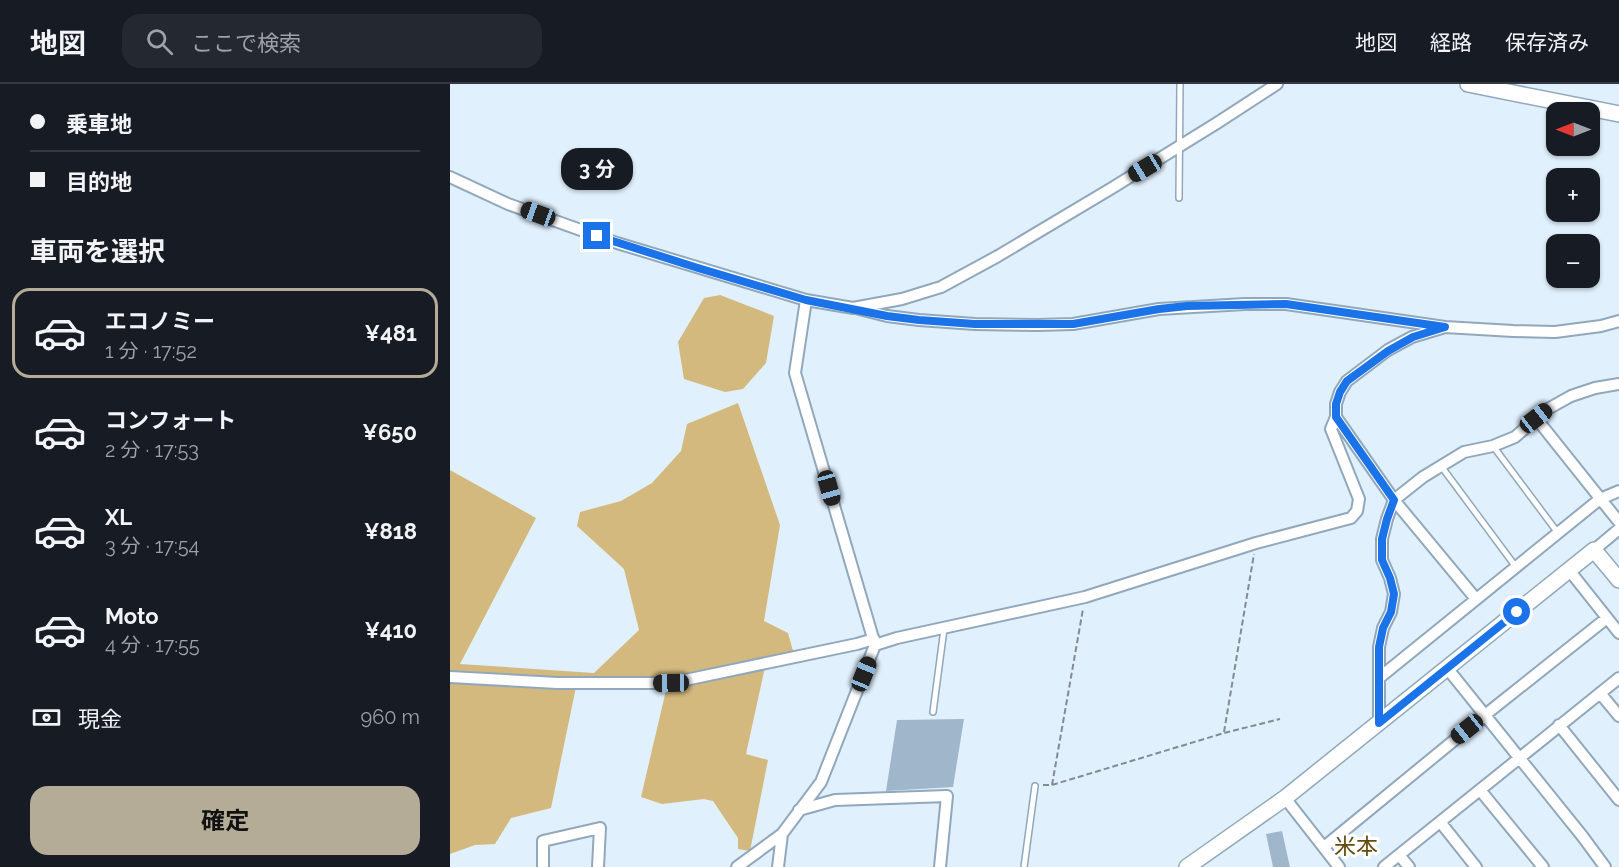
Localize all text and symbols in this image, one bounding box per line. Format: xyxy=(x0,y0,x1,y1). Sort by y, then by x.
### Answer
search box xyxy=(122,14,542,68)
icon: search xyxy=(143,25,176,58)
text: 地図 xyxy=(30,27,86,60)
text: ここで検索 xyxy=(191,30,301,56)
text: 地図 xyxy=(1355,30,1397,55)
text: 経路 xyxy=(1430,30,1472,55)
text: 保存済み xyxy=(1505,30,1589,55)
north arrow xyxy=(1546,102,1600,156)
map controls xyxy=(1546,102,1600,288)
text: 乗車地 xyxy=(66,111,132,137)
callout: 3 分 xyxy=(561,149,633,191)
car xyxy=(1125,151,1165,185)
text: 3 分 xyxy=(579,157,615,181)
button: + xyxy=(1546,168,1600,222)
text: 目的地 xyxy=(66,169,132,195)
car xyxy=(518,199,558,229)
route end xyxy=(583,222,610,249)
button: − xyxy=(1546,234,1600,288)
text: 車両を選択 xyxy=(30,236,165,267)
icon: car xyxy=(33,306,87,360)
text: エコノミー xyxy=(105,308,215,334)
text: ¥481 xyxy=(365,320,417,346)
text: 1 分 · 17:52 xyxy=(105,339,197,363)
car xyxy=(1516,400,1556,436)
icon: car xyxy=(33,405,87,459)
text: コンフォート xyxy=(105,407,236,433)
text: ¥650 xyxy=(362,419,417,445)
text: 2 分 · 17:53 xyxy=(105,438,199,462)
car xyxy=(815,468,843,508)
icon: car xyxy=(33,504,87,558)
text: XL xyxy=(105,504,132,530)
text: ¥818 xyxy=(364,518,417,544)
text: 3 分 · 17:54 xyxy=(105,534,200,558)
route start xyxy=(1503,598,1530,625)
icon: car xyxy=(33,603,87,657)
text: Moto xyxy=(105,603,159,629)
text: ¥410 xyxy=(364,617,417,643)
text: 4 分 · 17:55 xyxy=(105,633,200,657)
car xyxy=(849,654,879,694)
car xyxy=(653,674,689,692)
icon: cash xyxy=(30,701,63,734)
text: 960 m xyxy=(361,705,420,729)
text: 現金 xyxy=(78,706,122,732)
car xyxy=(1447,711,1487,747)
button: 確定 xyxy=(30,786,420,855)
district label: 米本 xyxy=(1334,833,1378,859)

